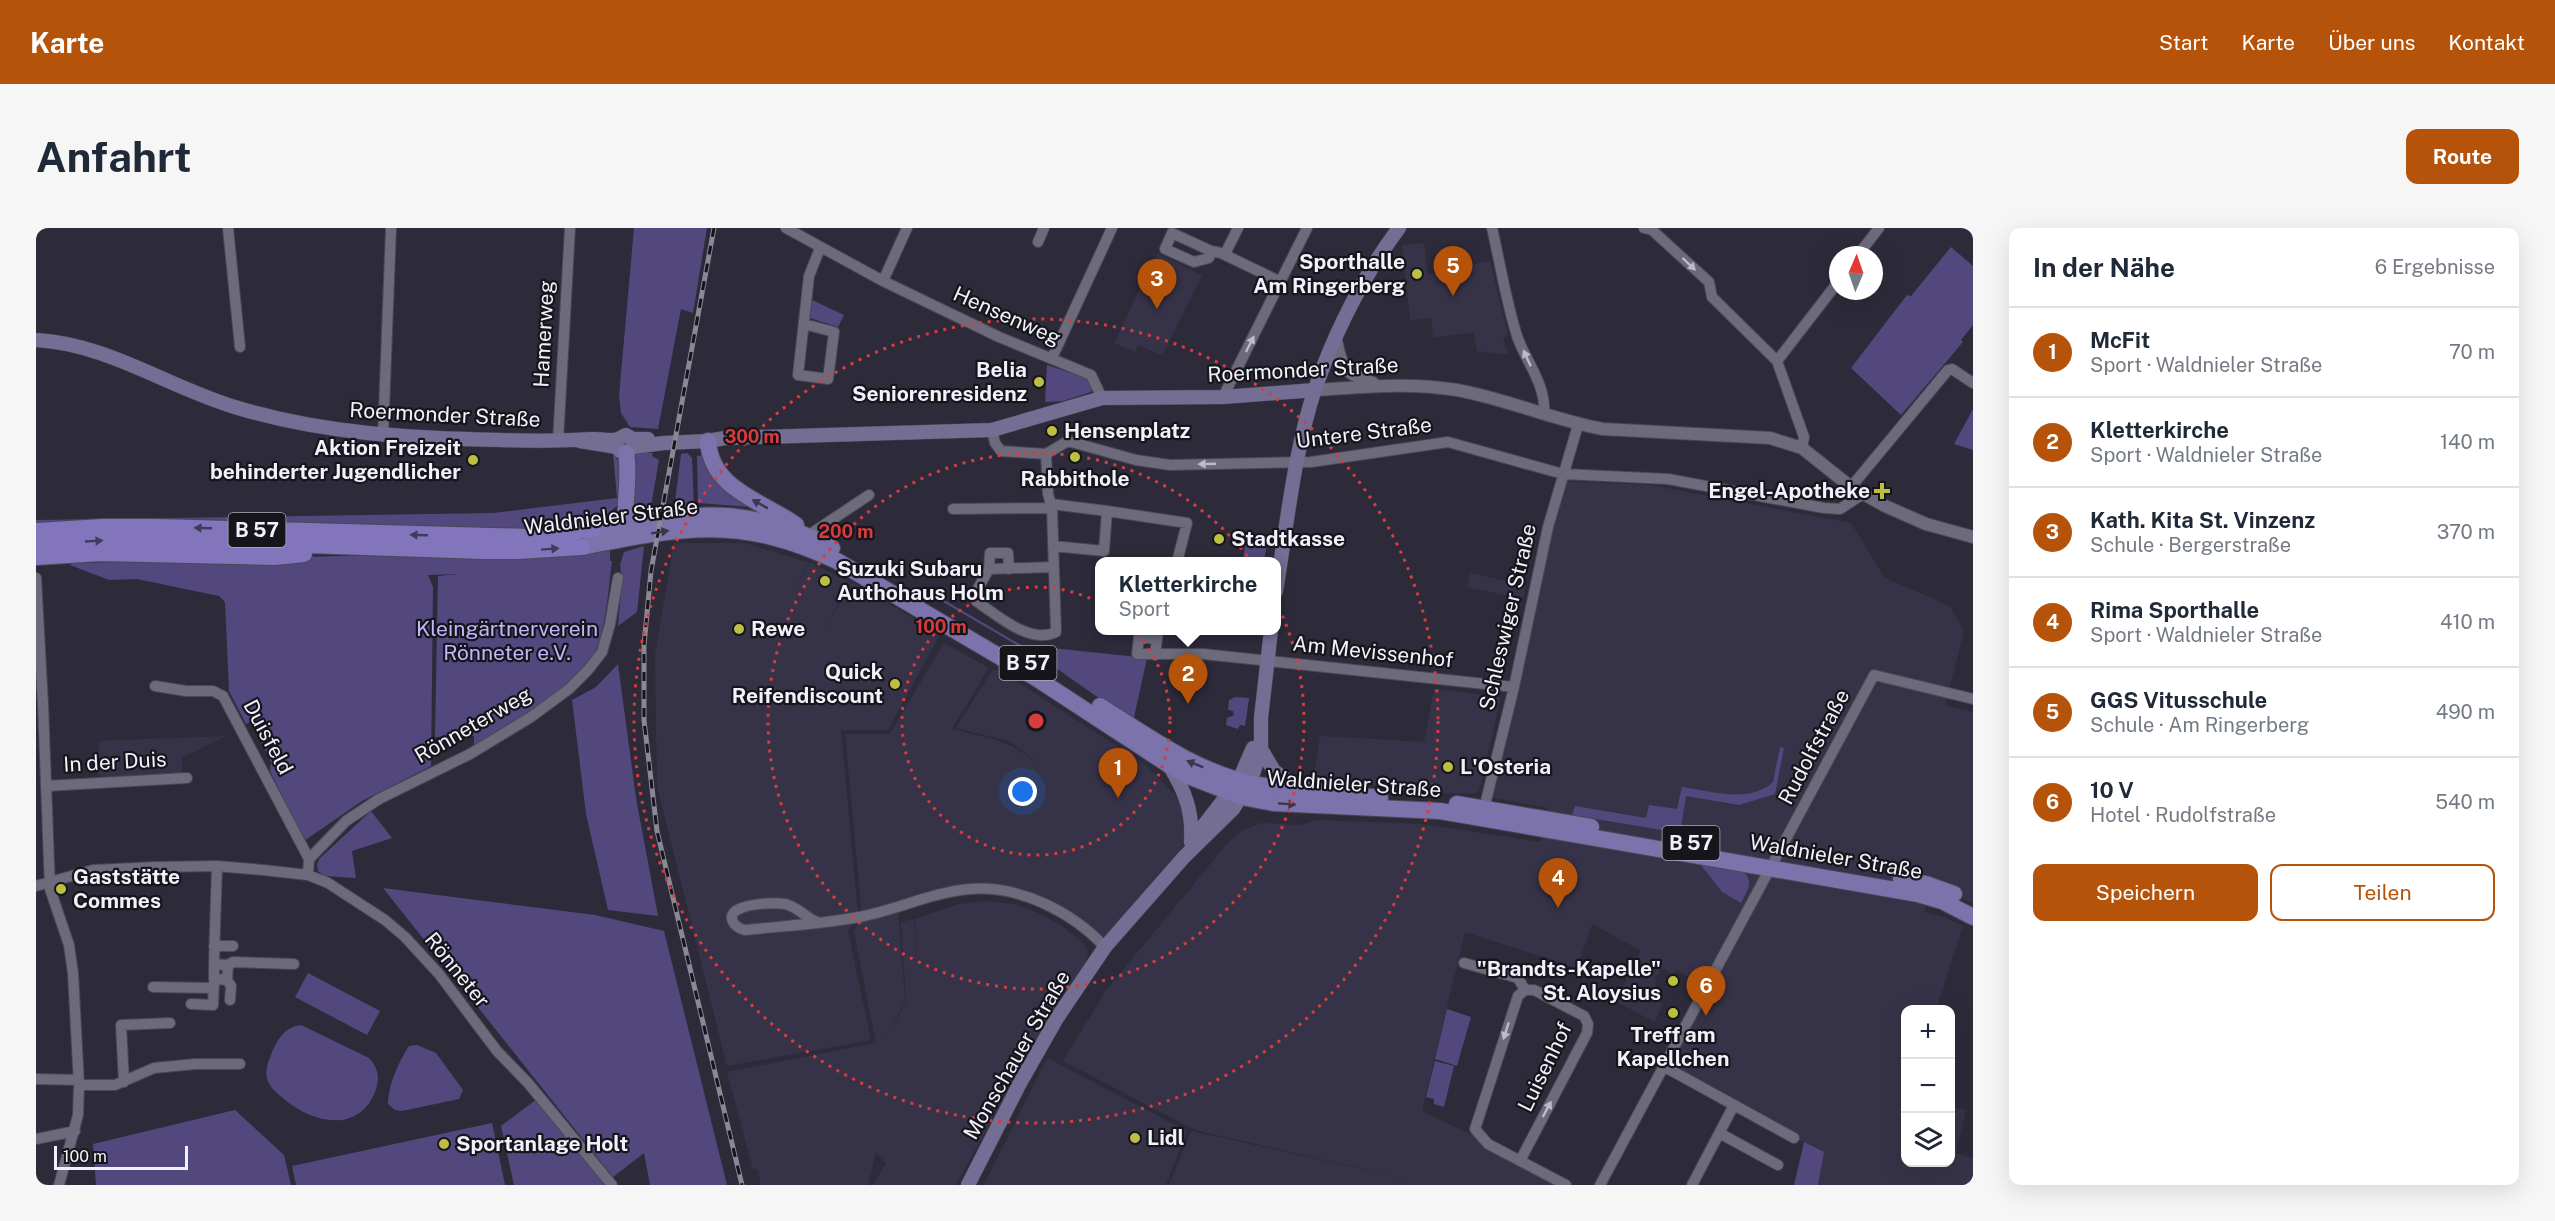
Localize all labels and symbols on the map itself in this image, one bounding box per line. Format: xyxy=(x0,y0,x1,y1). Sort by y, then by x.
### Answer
north arrow xyxy=(1829,246,1883,300)
pin: 5 xyxy=(1434,247,1472,296)
place label: Sporthalle Am Ringerberg xyxy=(1253,249,1405,298)
one-way arrow xyxy=(1681,257,1696,270)
pin: 3 xyxy=(1138,260,1176,309)
marker: Sporthalle Am Ringerberg xyxy=(1410,267,1424,281)
street label: Hamerweg xyxy=(528,280,559,388)
street label: Hensenweg xyxy=(949,281,1065,350)
one-way arrow xyxy=(1245,336,1254,353)
one-way arrow xyxy=(1523,349,1532,366)
street label: Roermonder Straße xyxy=(1207,352,1399,387)
place label: Belia Seniorenresidenz xyxy=(852,357,1027,406)
marker: Belia Seniorenresidenz xyxy=(1032,375,1046,389)
street label: Roermonder Straße xyxy=(349,397,541,432)
street label: Untere Straße xyxy=(1295,412,1433,453)
place label: Hensenplatz xyxy=(1064,418,1190,443)
marker: Hensenplatz xyxy=(1045,424,1059,438)
text: 300 m xyxy=(724,426,780,447)
place label: Aktion Freizeit behinderter Jugendlicher xyxy=(210,435,461,484)
marker: Rabbithole xyxy=(1068,450,1082,464)
marker: Aktion Freizeit behinderter Jugendlicher xyxy=(466,453,480,467)
one-way arrow xyxy=(1197,460,1216,469)
place label: Rabbithole xyxy=(1020,466,1130,491)
place label: Engel-Apotheke xyxy=(1708,478,1870,503)
marker: Engel-Apotheke xyxy=(1875,484,1889,498)
street label: Waldnieler Straße xyxy=(523,493,699,540)
one-way arrow xyxy=(751,499,768,509)
road number: B 57 xyxy=(228,513,286,547)
text: 200 m xyxy=(819,521,873,542)
street label: Schleswiger Straße xyxy=(1474,521,1541,713)
one-way arrow xyxy=(193,524,212,533)
place label: Stadtkasse xyxy=(1231,526,1345,551)
one-way arrow xyxy=(651,527,670,536)
one-way arrow xyxy=(409,530,428,539)
marker: Stadtkasse xyxy=(1212,532,1226,546)
one-way arrow xyxy=(85,536,104,545)
one-way arrow xyxy=(541,544,560,554)
place label: Suzuki Subaru Authohaus Holm xyxy=(837,556,1004,605)
marker: Suzuki Subaru Authohaus Holm xyxy=(818,574,832,588)
park label: Kleingärtnerverein Rönneter e.V. xyxy=(416,616,598,665)
place label: Rewe xyxy=(751,616,805,641)
text: 100 m xyxy=(915,616,967,637)
marker: Rewe xyxy=(732,622,746,636)
street label: Am Mevissenhof xyxy=(1292,631,1455,672)
road number: B 57 xyxy=(1000,646,1056,680)
pin: 2 xyxy=(1168,654,1208,704)
place label: Quick Reifendiscount xyxy=(732,659,883,708)
marker: Quick Reifendiscount xyxy=(888,677,902,691)
street label: Rönneterweg xyxy=(410,681,536,768)
street label: Rudolfstraße xyxy=(1773,685,1854,809)
street label: Duisfeld xyxy=(238,695,299,778)
centre of rings xyxy=(1026,711,1046,731)
street label: In der Duis xyxy=(63,746,167,777)
pin: 1 xyxy=(1098,748,1138,798)
place label: L'Osteria xyxy=(1460,754,1551,779)
one-way arrow xyxy=(1186,758,1204,768)
marker: L'Osteria xyxy=(1441,760,1455,774)
street label: Waldnieler Straße xyxy=(1266,765,1442,802)
your location xyxy=(1008,777,1037,806)
one-way arrow xyxy=(1277,799,1296,808)
road number: B 57 xyxy=(1662,826,1720,860)
street label: Waldnieler Straße xyxy=(1748,829,1924,884)
pin: 4 xyxy=(1538,858,1577,908)
place label: Gaststätte Commes xyxy=(73,864,180,913)
marker: Gaststätte Commes xyxy=(54,882,68,896)
street label: Rönneter xyxy=(420,927,495,1012)
place label: "Brandts-Kapelle" St. Aloysius xyxy=(1477,956,1661,1005)
street label: Monschauer Straße xyxy=(958,966,1075,1144)
pin: 6 xyxy=(1686,966,1726,1016)
marker: "Brandts-Kapelle" St. Aloysius xyxy=(1666,974,1680,988)
marker: Treff am Kapellchen xyxy=(1666,1006,1680,1020)
street label: Luisenhof xyxy=(1512,1018,1577,1116)
one-way arrow xyxy=(1501,1022,1511,1040)
place label: Treff am Kapellchen xyxy=(1617,1022,1729,1071)
one-way arrow xyxy=(1543,1101,1552,1118)
place label: Lidl xyxy=(1147,1125,1185,1150)
place label: Sportanlage Holt xyxy=(456,1131,628,1156)
marker: Lidl xyxy=(1128,1131,1142,1145)
marker: Sportanlage Holt xyxy=(437,1137,451,1151)
scale bar xyxy=(54,1143,188,1170)

